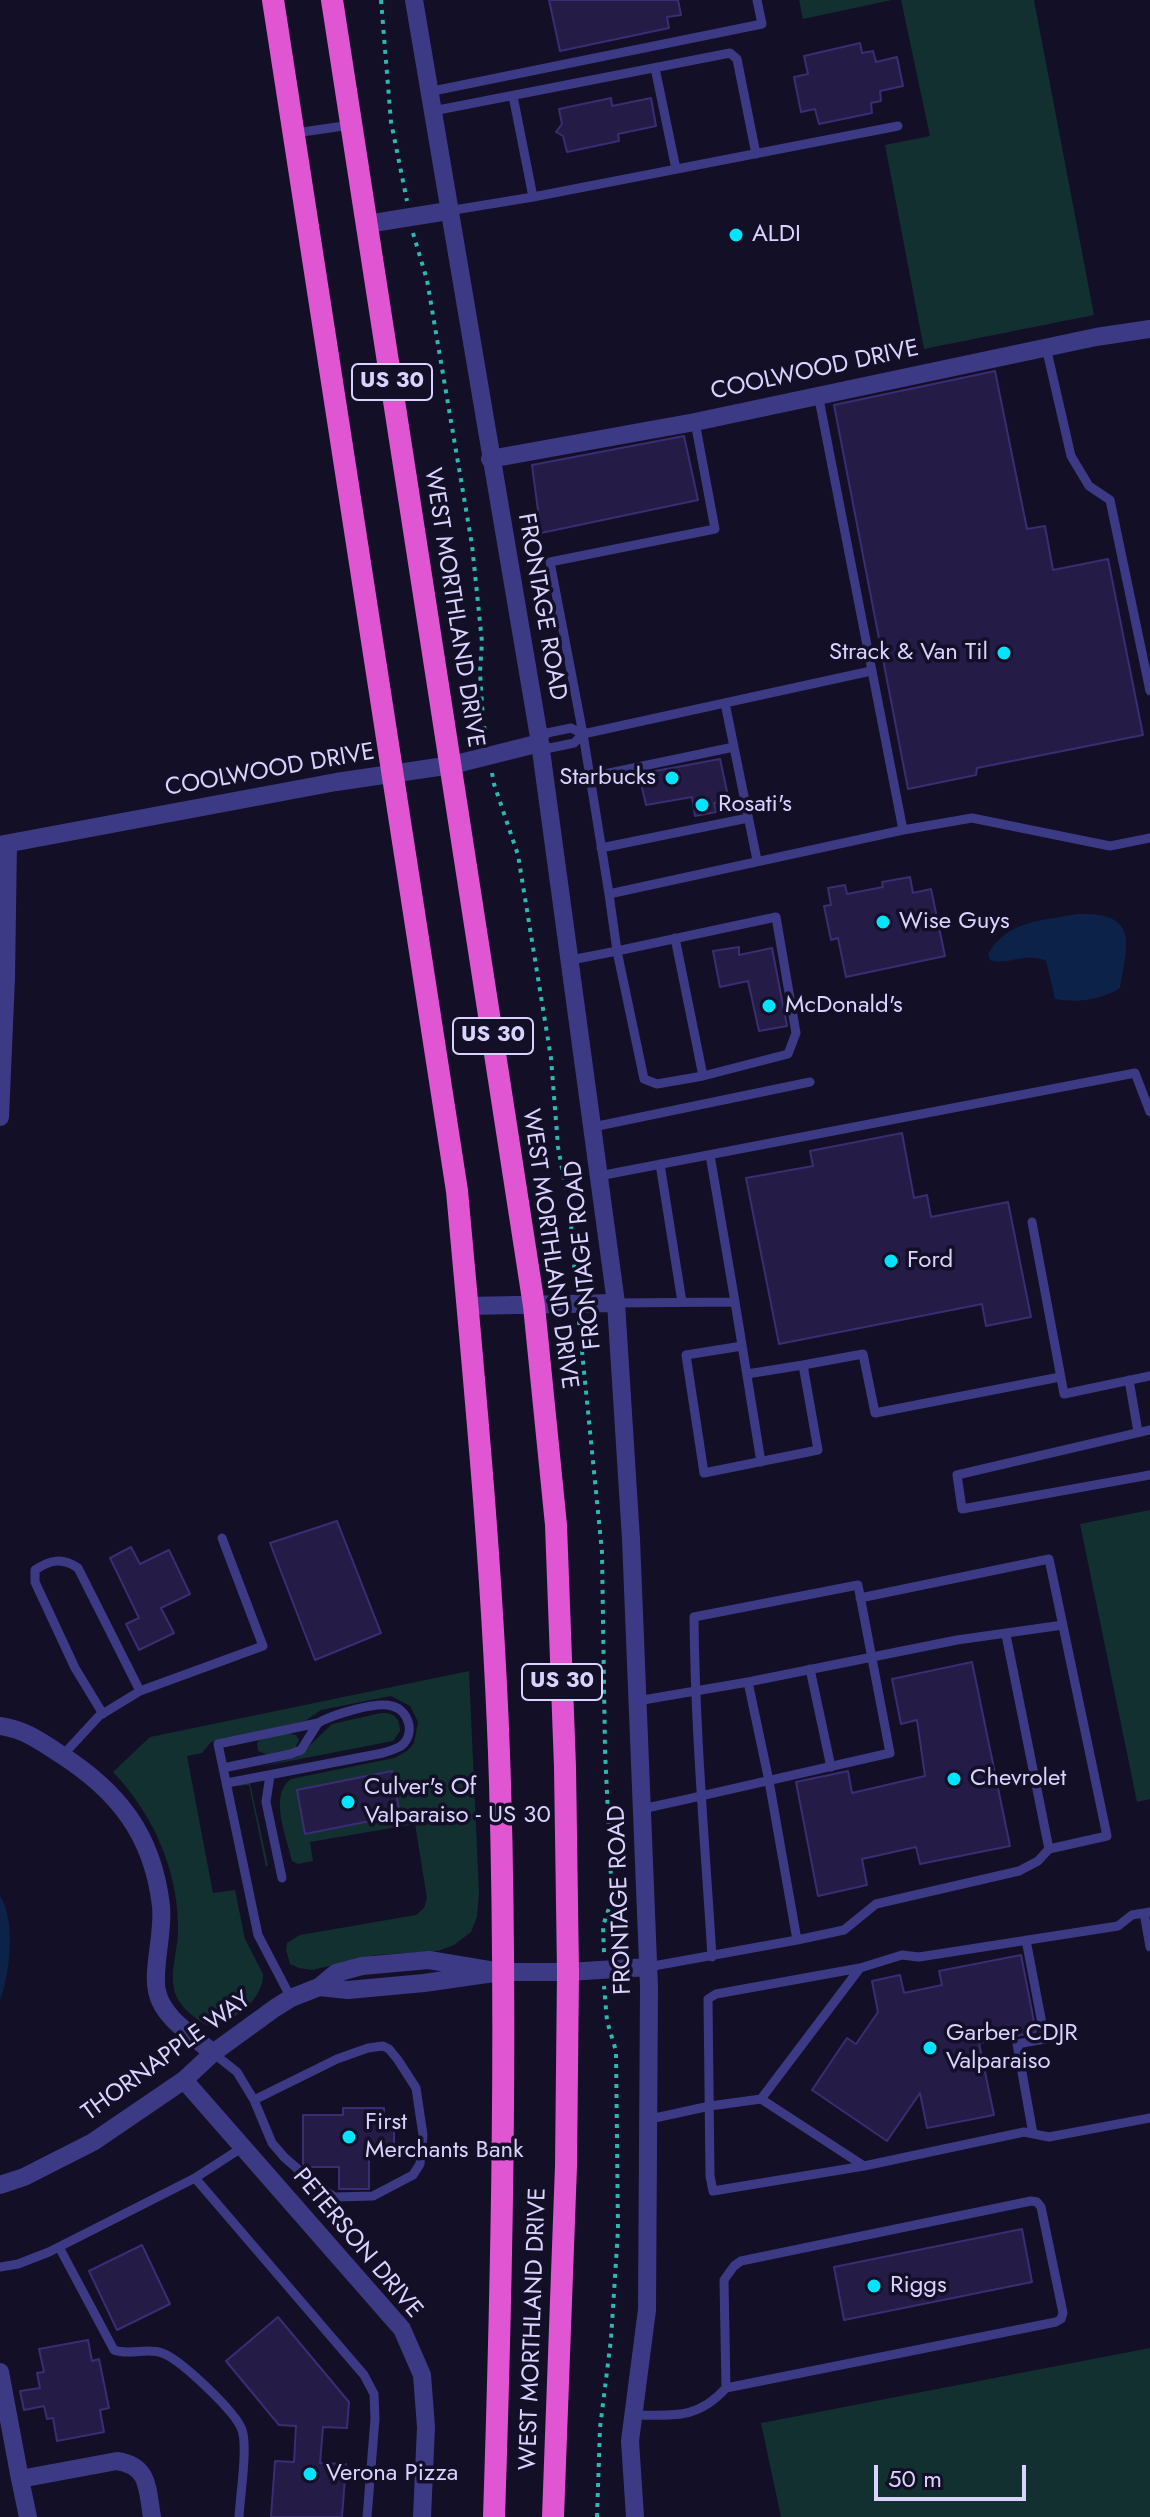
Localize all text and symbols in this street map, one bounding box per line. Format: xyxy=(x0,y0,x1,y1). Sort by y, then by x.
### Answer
place label: ALDI xyxy=(752,221,801,249)
marker: ALDI xyxy=(727,226,745,244)
street label: COOLWOOD DRIVE xyxy=(708,335,922,407)
road number: US 30 xyxy=(352,364,432,400)
street label: WEST MORTHLAND DRIVE xyxy=(417,466,489,750)
street label: FRONTAGE ROAD xyxy=(510,511,572,703)
place label: Strack & Van Til xyxy=(829,639,988,667)
marker: Strack & Van Til xyxy=(995,644,1013,662)
street label: COOLWOOD DRIVE xyxy=(163,738,377,804)
place label: Starbucks xyxy=(559,764,656,792)
marker: Starbucks xyxy=(663,769,681,787)
place label: Rosati's xyxy=(718,791,792,819)
marker: Rosati's xyxy=(693,796,711,814)
place label: Wise Guys xyxy=(899,908,1010,936)
marker: Wise Guys xyxy=(874,913,892,931)
place label: McDonald's xyxy=(785,992,903,1020)
marker: McDonald's xyxy=(760,997,778,1015)
road number: US 30 xyxy=(453,1018,533,1054)
street label: WEST MORTHLAND DRIVE xyxy=(515,1107,583,1391)
street label: FRONTAGE ROAD xyxy=(560,1159,608,1351)
place label: Ford xyxy=(907,1247,953,1275)
marker: Ford xyxy=(882,1252,900,1270)
road number: US 30 xyxy=(522,1664,602,1700)
place label: Chevrolet xyxy=(970,1765,1066,1793)
marker: Chevrolet xyxy=(945,1770,963,1788)
place label: Culver's Of Valparaiso - US 30 xyxy=(364,1774,551,1830)
marker: Culver's Of Valparaiso - US 30 xyxy=(339,1793,357,1811)
street label: FRONTAGE ROAD xyxy=(603,1805,639,1995)
street label: THORNAPPLE WAY xyxy=(77,1986,257,2128)
place label: Garber CDJR Valparaiso xyxy=(946,2020,1078,2076)
marker: Garber CDJR Valparaiso xyxy=(921,2039,939,2057)
place label: First Merchants Bank xyxy=(365,2109,524,2165)
marker: First Merchants Bank xyxy=(340,2128,358,2146)
street label: PETERSON DRIVE xyxy=(286,2163,428,2325)
street label: WEST MORTHLAND DRIVE xyxy=(515,2187,553,2471)
place label: Riggs xyxy=(890,2272,947,2300)
marker: Riggs xyxy=(865,2277,883,2295)
scale bar xyxy=(878,2449,1030,2499)
place label: Verona Pizza xyxy=(326,2460,458,2488)
text: 50 m xyxy=(888,2461,942,2496)
marker: Verona Pizza xyxy=(301,2465,319,2483)

